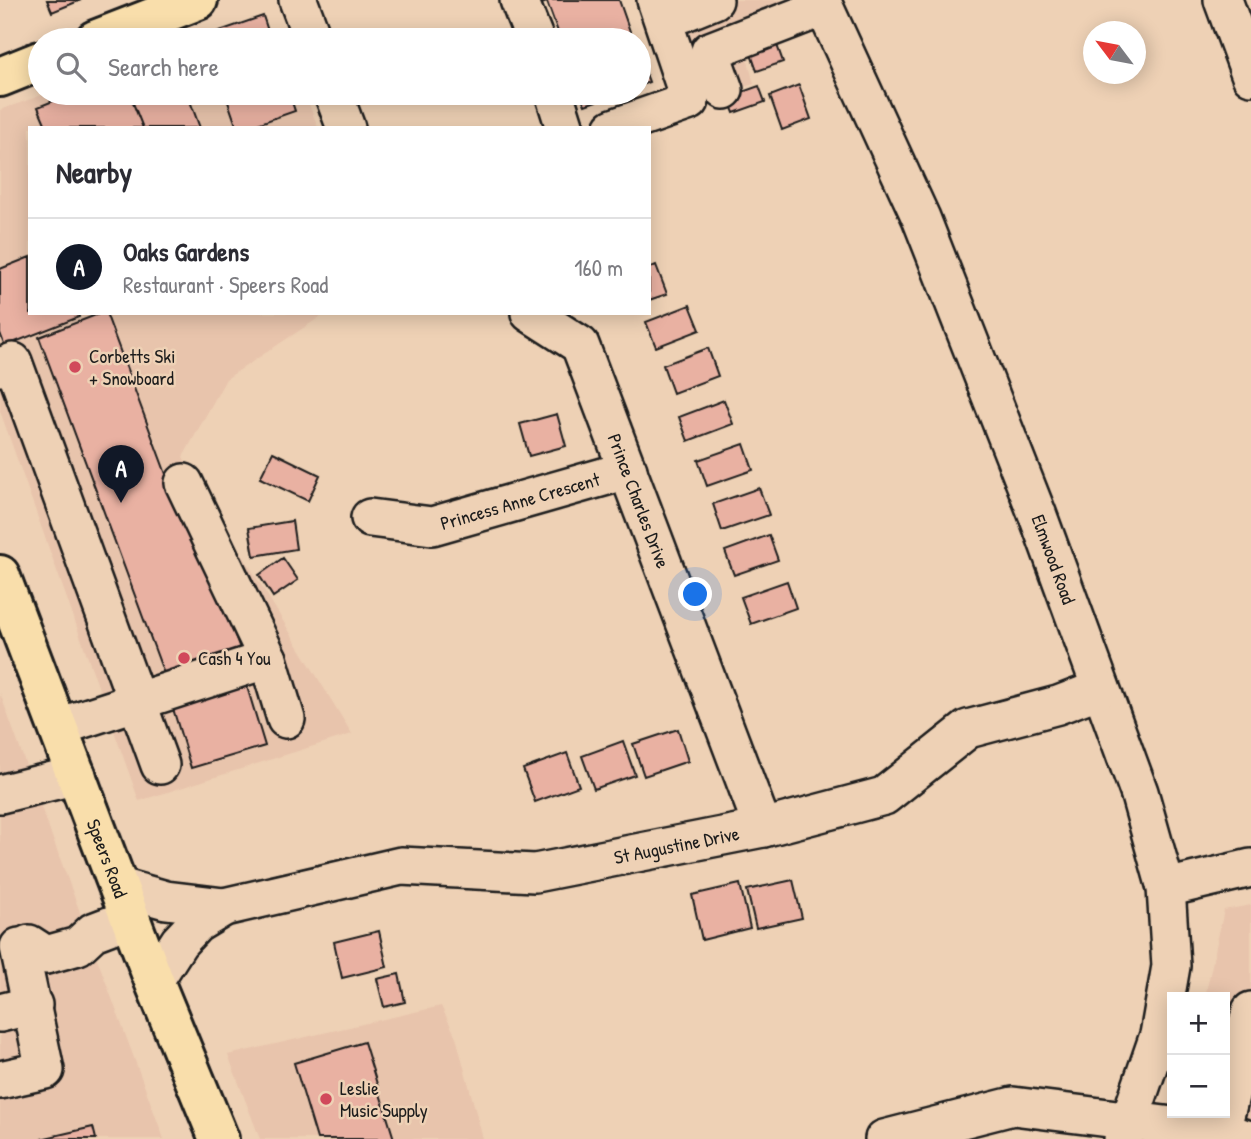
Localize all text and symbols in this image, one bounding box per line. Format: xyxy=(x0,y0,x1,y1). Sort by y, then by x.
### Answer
north arrow xyxy=(1083,21,1146,84)
search box xyxy=(28,28,651,105)
icon: search xyxy=(52,48,90,86)
text: Search here xyxy=(108,49,219,84)
text: Nearby xyxy=(56,152,132,192)
text: Oaks Gardens xyxy=(123,234,249,269)
text: A xyxy=(73,252,85,283)
text: 160 m xyxy=(574,252,623,283)
text: Restaurant · Speers Road xyxy=(123,269,328,300)
place label: Corbetts Ski + Snowboard xyxy=(89,343,175,391)
marker: Corbetts Ski + Snowboard xyxy=(67,359,83,375)
street label: Prince Charles Drive xyxy=(602,430,676,572)
pin: A xyxy=(98,445,144,503)
street label: Princess Anne Crescent xyxy=(437,466,603,536)
street label: Elmwood Road xyxy=(1026,511,1082,608)
your location xyxy=(678,577,712,611)
place label: Cash 4 You xyxy=(198,645,271,671)
marker: Cash 4 You xyxy=(176,650,192,666)
street label: Speers Road xyxy=(81,815,134,902)
street label: St Augustine Drive xyxy=(612,820,742,870)
map controls xyxy=(1167,992,1230,1118)
button: + xyxy=(1167,992,1230,1055)
button: − xyxy=(1167,1055,1230,1118)
place label: Leslie Music Supply xyxy=(340,1075,428,1123)
marker: Leslie Music Supply xyxy=(318,1091,334,1107)

